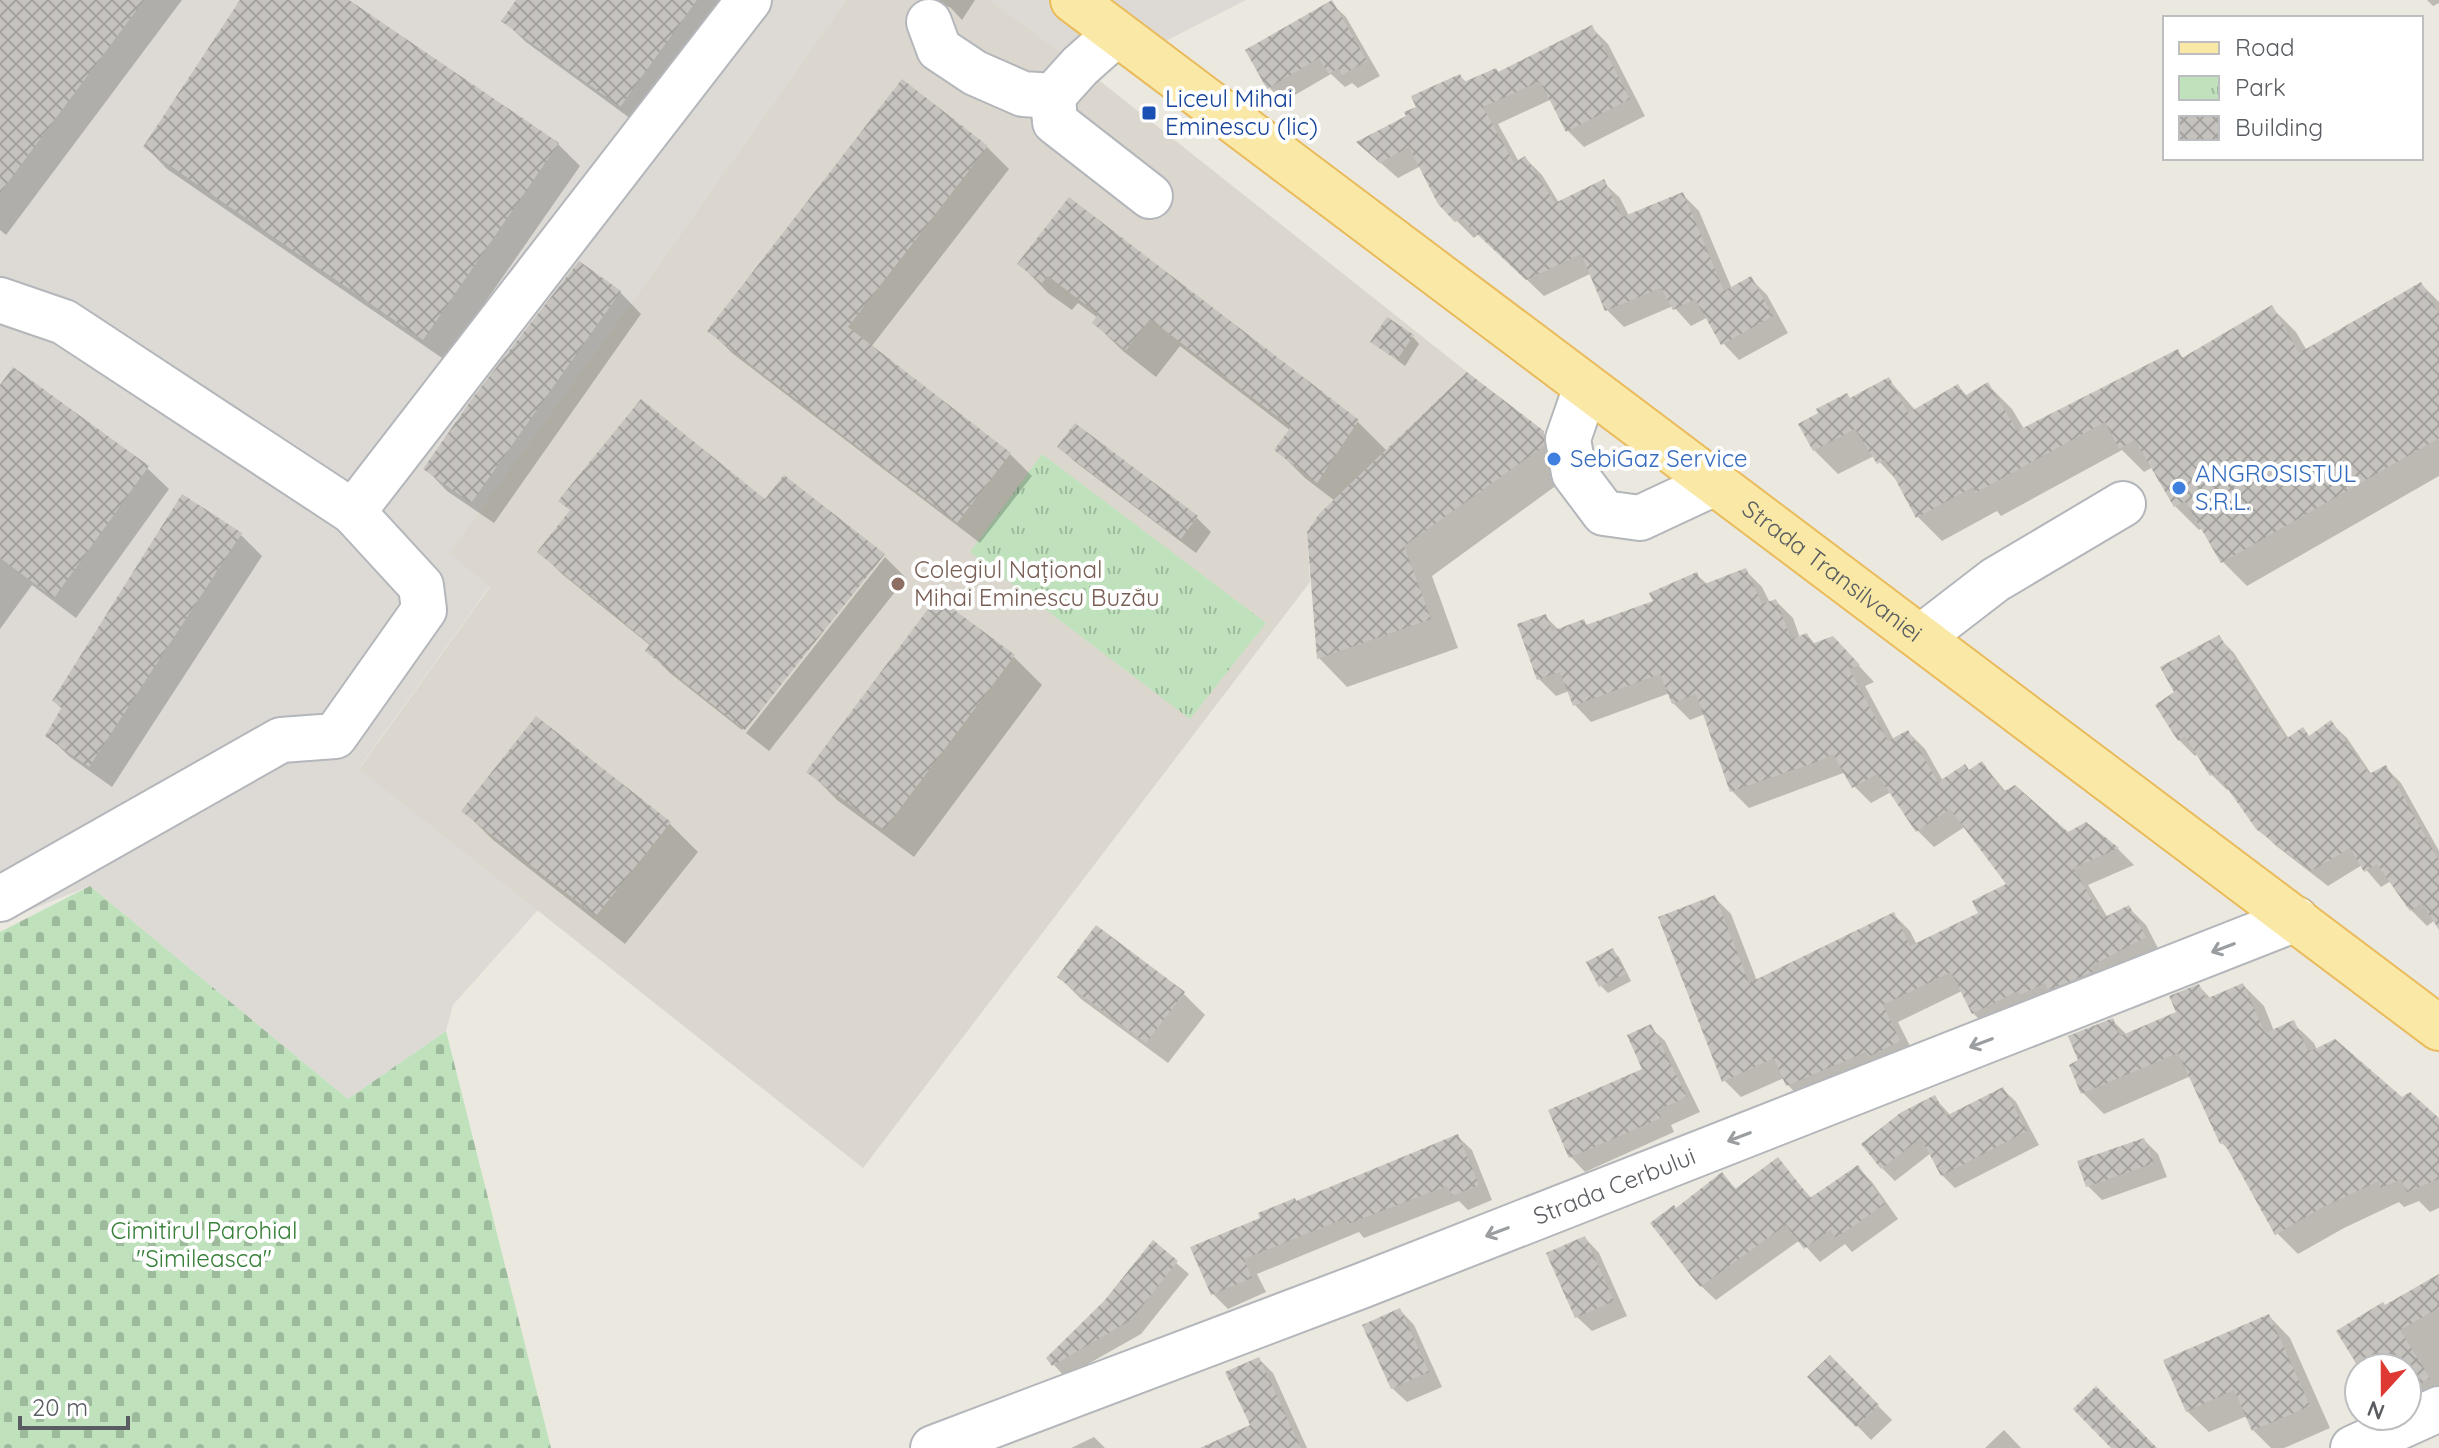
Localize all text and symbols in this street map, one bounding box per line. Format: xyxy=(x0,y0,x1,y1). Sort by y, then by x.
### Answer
legend xyxy=(2163,16,2423,160)
text: Road xyxy=(2235,32,2295,62)
text: Park xyxy=(2235,72,2286,102)
place label: Liceul Mihai Eminescu (lic) xyxy=(1165,83,1318,141)
marker: Liceul Mihai Eminescu (lic) xyxy=(1140,104,1158,122)
text: Building xyxy=(2235,112,2323,142)
place label: SebiGaz Service xyxy=(1570,443,1748,473)
marker: SebiGaz Service xyxy=(1545,450,1563,468)
place label: ANGROSISTUL S.R.L. xyxy=(2195,458,2356,516)
marker: ANGROSISTUL S.R.L. xyxy=(2170,479,2188,497)
street label: Strada Transilvaniei xyxy=(1737,493,1929,648)
place label: Colegiul Național Mihai Eminescu Buzău xyxy=(914,554,1160,612)
marker: Colegiul Național Mihai Eminescu Buzău xyxy=(889,575,907,593)
one-way arrow xyxy=(2211,942,2236,956)
one-way arrow xyxy=(1969,1036,1994,1051)
one-way arrow xyxy=(1727,1131,1752,1146)
street label: Strada Cerbului xyxy=(1529,1140,1700,1231)
park label: Cimitirul Parohial "Simileasca" xyxy=(111,1215,297,1273)
one-way arrow xyxy=(1485,1226,1510,1240)
north arrow xyxy=(2343,1352,2423,1432)
scale bar xyxy=(20,1380,128,1430)
text: 20 m xyxy=(32,1392,88,1422)
text: N xyxy=(2363,1395,2388,1427)

